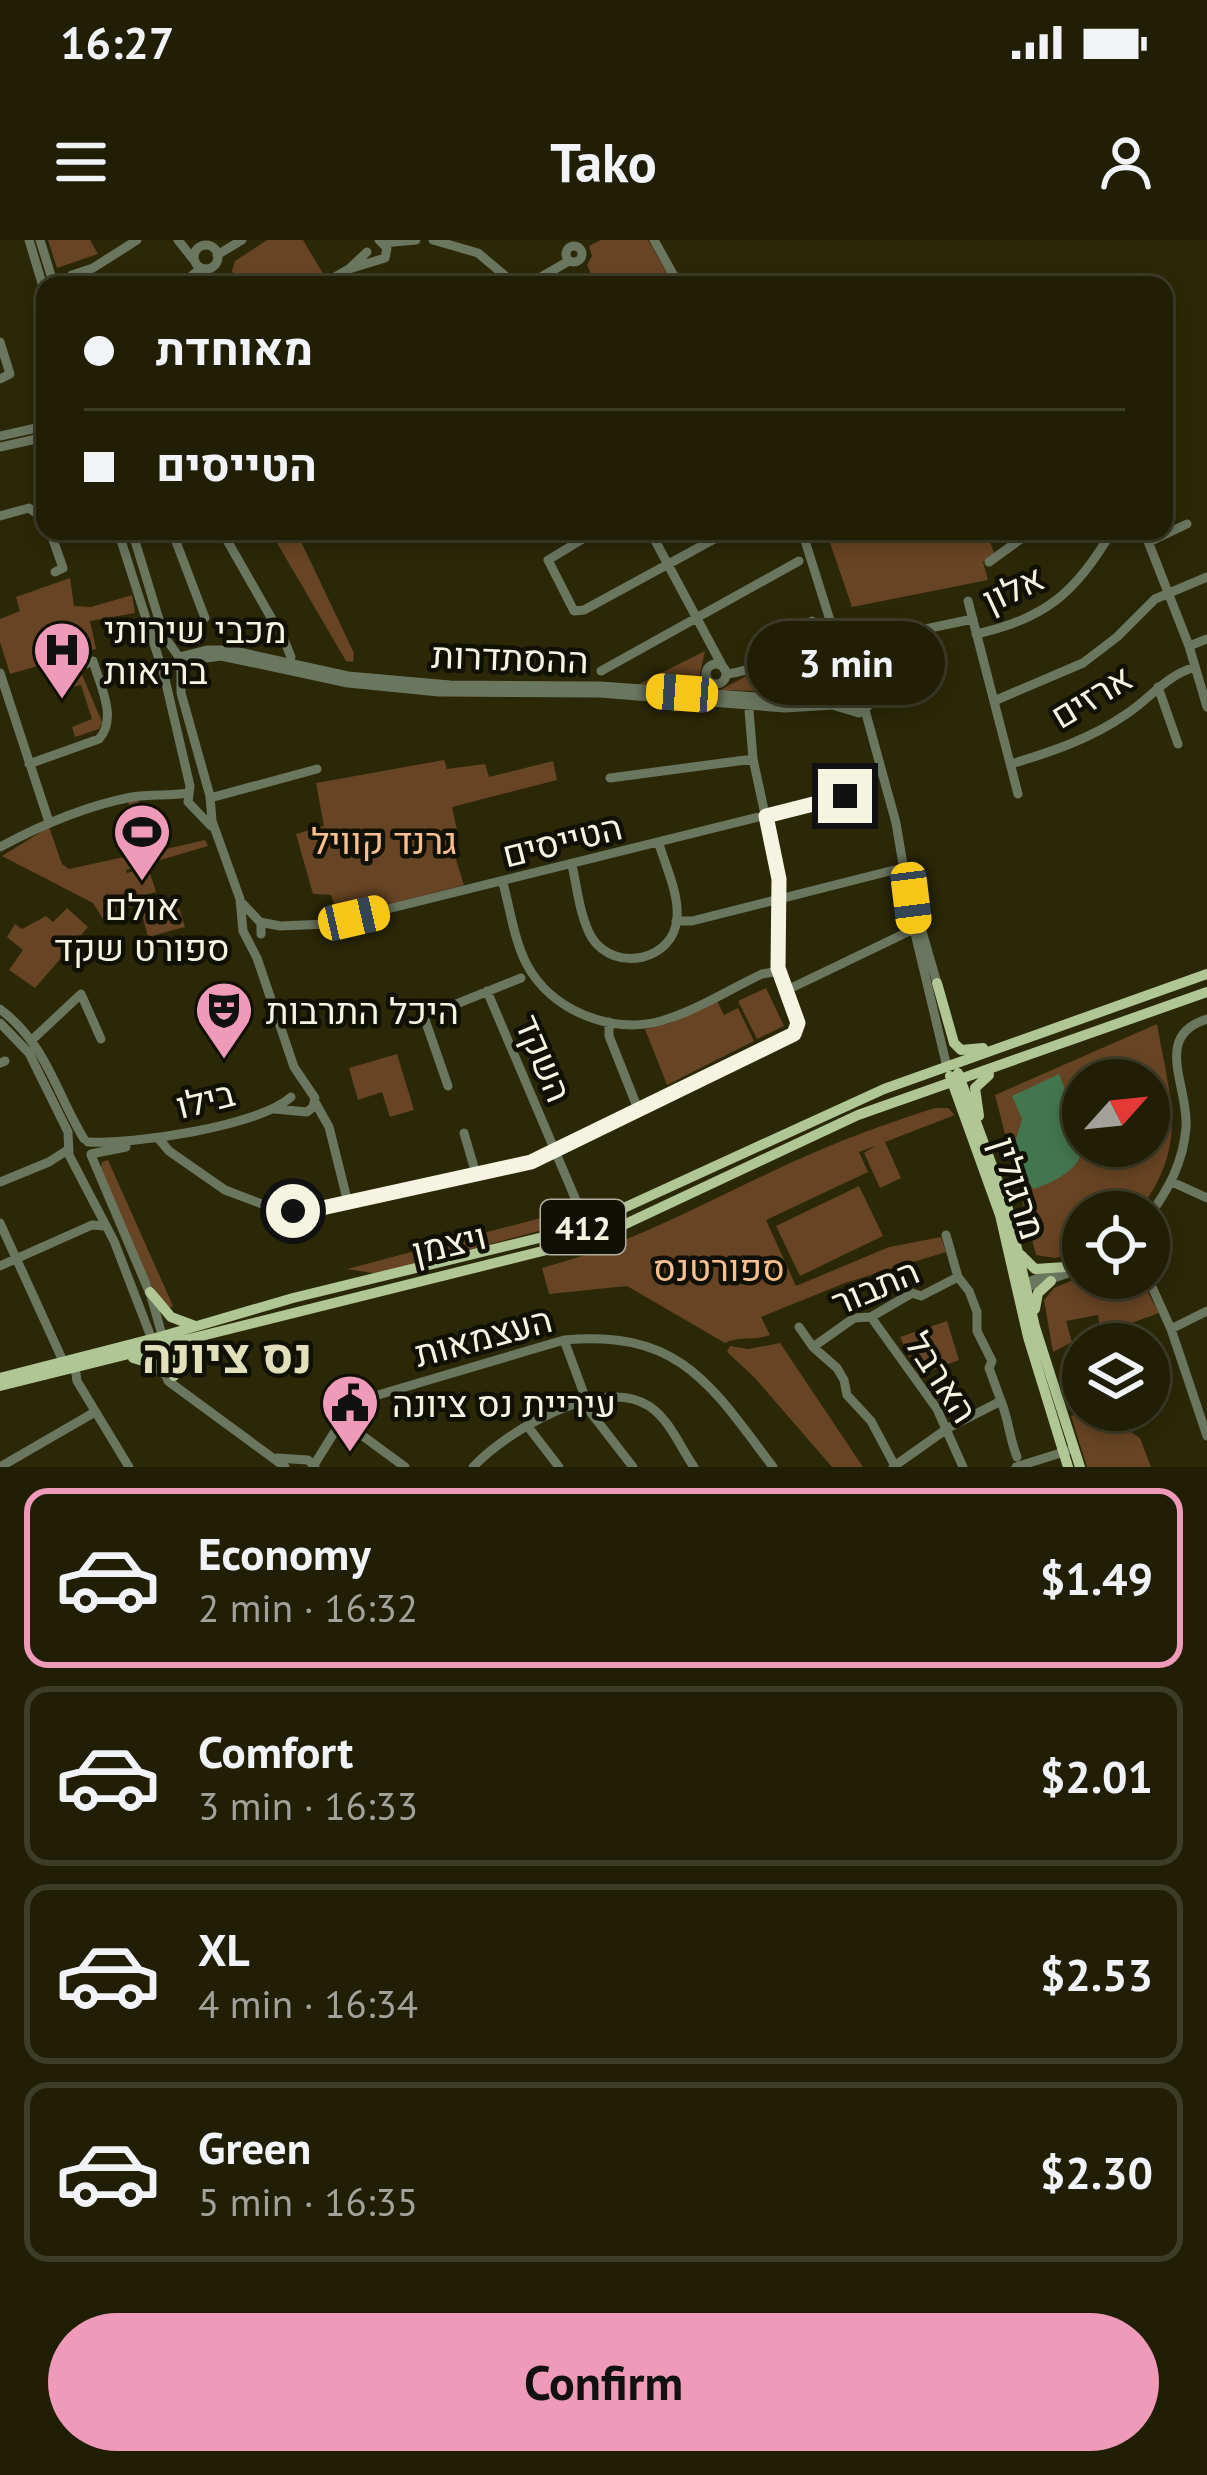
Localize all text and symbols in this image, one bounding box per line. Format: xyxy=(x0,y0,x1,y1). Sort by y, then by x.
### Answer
text: 16:27 xyxy=(60,13,174,71)
text: Tako xyxy=(550,127,657,197)
icon: menu xyxy=(48,129,114,195)
icon: person xyxy=(1093,129,1159,195)
text: מאוחדת xyxy=(156,319,313,377)
text: הטייסים xyxy=(156,435,317,493)
street label: אלון xyxy=(975,553,1051,623)
place label: מכבי שירותי בריאות xyxy=(104,606,287,694)
hospital icon: מכבי שירותי בריאות xyxy=(31,619,93,701)
callout: 3 min xyxy=(746,622,944,706)
street label: ההסתדרות xyxy=(431,631,589,683)
text: 3 min xyxy=(798,637,894,688)
street label: ארזים xyxy=(1042,653,1140,739)
car xyxy=(645,673,719,713)
route end xyxy=(818,769,872,823)
sports icon: אולם ספורט שקד xyxy=(111,801,173,883)
street label: הטייסים xyxy=(497,802,627,878)
park label: גרנד קוויל xyxy=(311,817,457,864)
car xyxy=(889,860,933,936)
place label: אולם ספורט שקד xyxy=(54,883,230,971)
car xyxy=(315,892,393,944)
theatre icon: היכל התרבות xyxy=(193,979,255,1061)
place label: היכל התרבות xyxy=(266,987,459,1034)
street label: השקד xyxy=(505,1007,583,1109)
north arrow xyxy=(1062,1059,1170,1167)
map controls xyxy=(1062,1059,1170,1431)
street label: בילו xyxy=(171,1069,239,1129)
street label: מרגולין xyxy=(980,1131,1058,1245)
route start xyxy=(266,1184,320,1238)
button: locate xyxy=(1062,1191,1170,1299)
road number: 412 xyxy=(541,1200,625,1254)
street label: ויצמן xyxy=(407,1212,491,1274)
park label: ספורטנס xyxy=(653,1244,785,1291)
street label: התבור xyxy=(824,1247,926,1325)
street label: העצמאות xyxy=(409,1295,557,1377)
street label: הארבל xyxy=(895,1323,989,1431)
button: layers xyxy=(1062,1323,1170,1431)
district label: נס ציונה xyxy=(142,1324,312,1386)
public building icon: עיריית נס ציונה xyxy=(319,1372,381,1454)
place label: עיריית נס ציונה xyxy=(392,1380,616,1427)
icon: car xyxy=(54,1524,162,1632)
text: Economy xyxy=(198,1524,371,1582)
text: $1.49 xyxy=(1040,1549,1153,1607)
text: 2 min · 16:32 xyxy=(198,1582,418,1633)
icon: car xyxy=(54,1722,162,1830)
text: Comfort xyxy=(198,1722,353,1780)
text: $2.01 xyxy=(1040,1747,1153,1805)
text: 3 min · 16:33 xyxy=(198,1780,418,1831)
icon: car xyxy=(54,1920,162,2028)
text: XL xyxy=(198,1920,250,1978)
text: $2.53 xyxy=(1040,1945,1153,2003)
text: 4 min · 16:34 xyxy=(198,1978,418,2029)
icon: car xyxy=(54,2118,162,2226)
text: Green xyxy=(198,2118,311,2176)
text: $2.30 xyxy=(1040,2143,1153,2201)
text: 5 min · 16:35 xyxy=(198,2176,418,2227)
button: Confirm xyxy=(48,2313,1159,2451)

